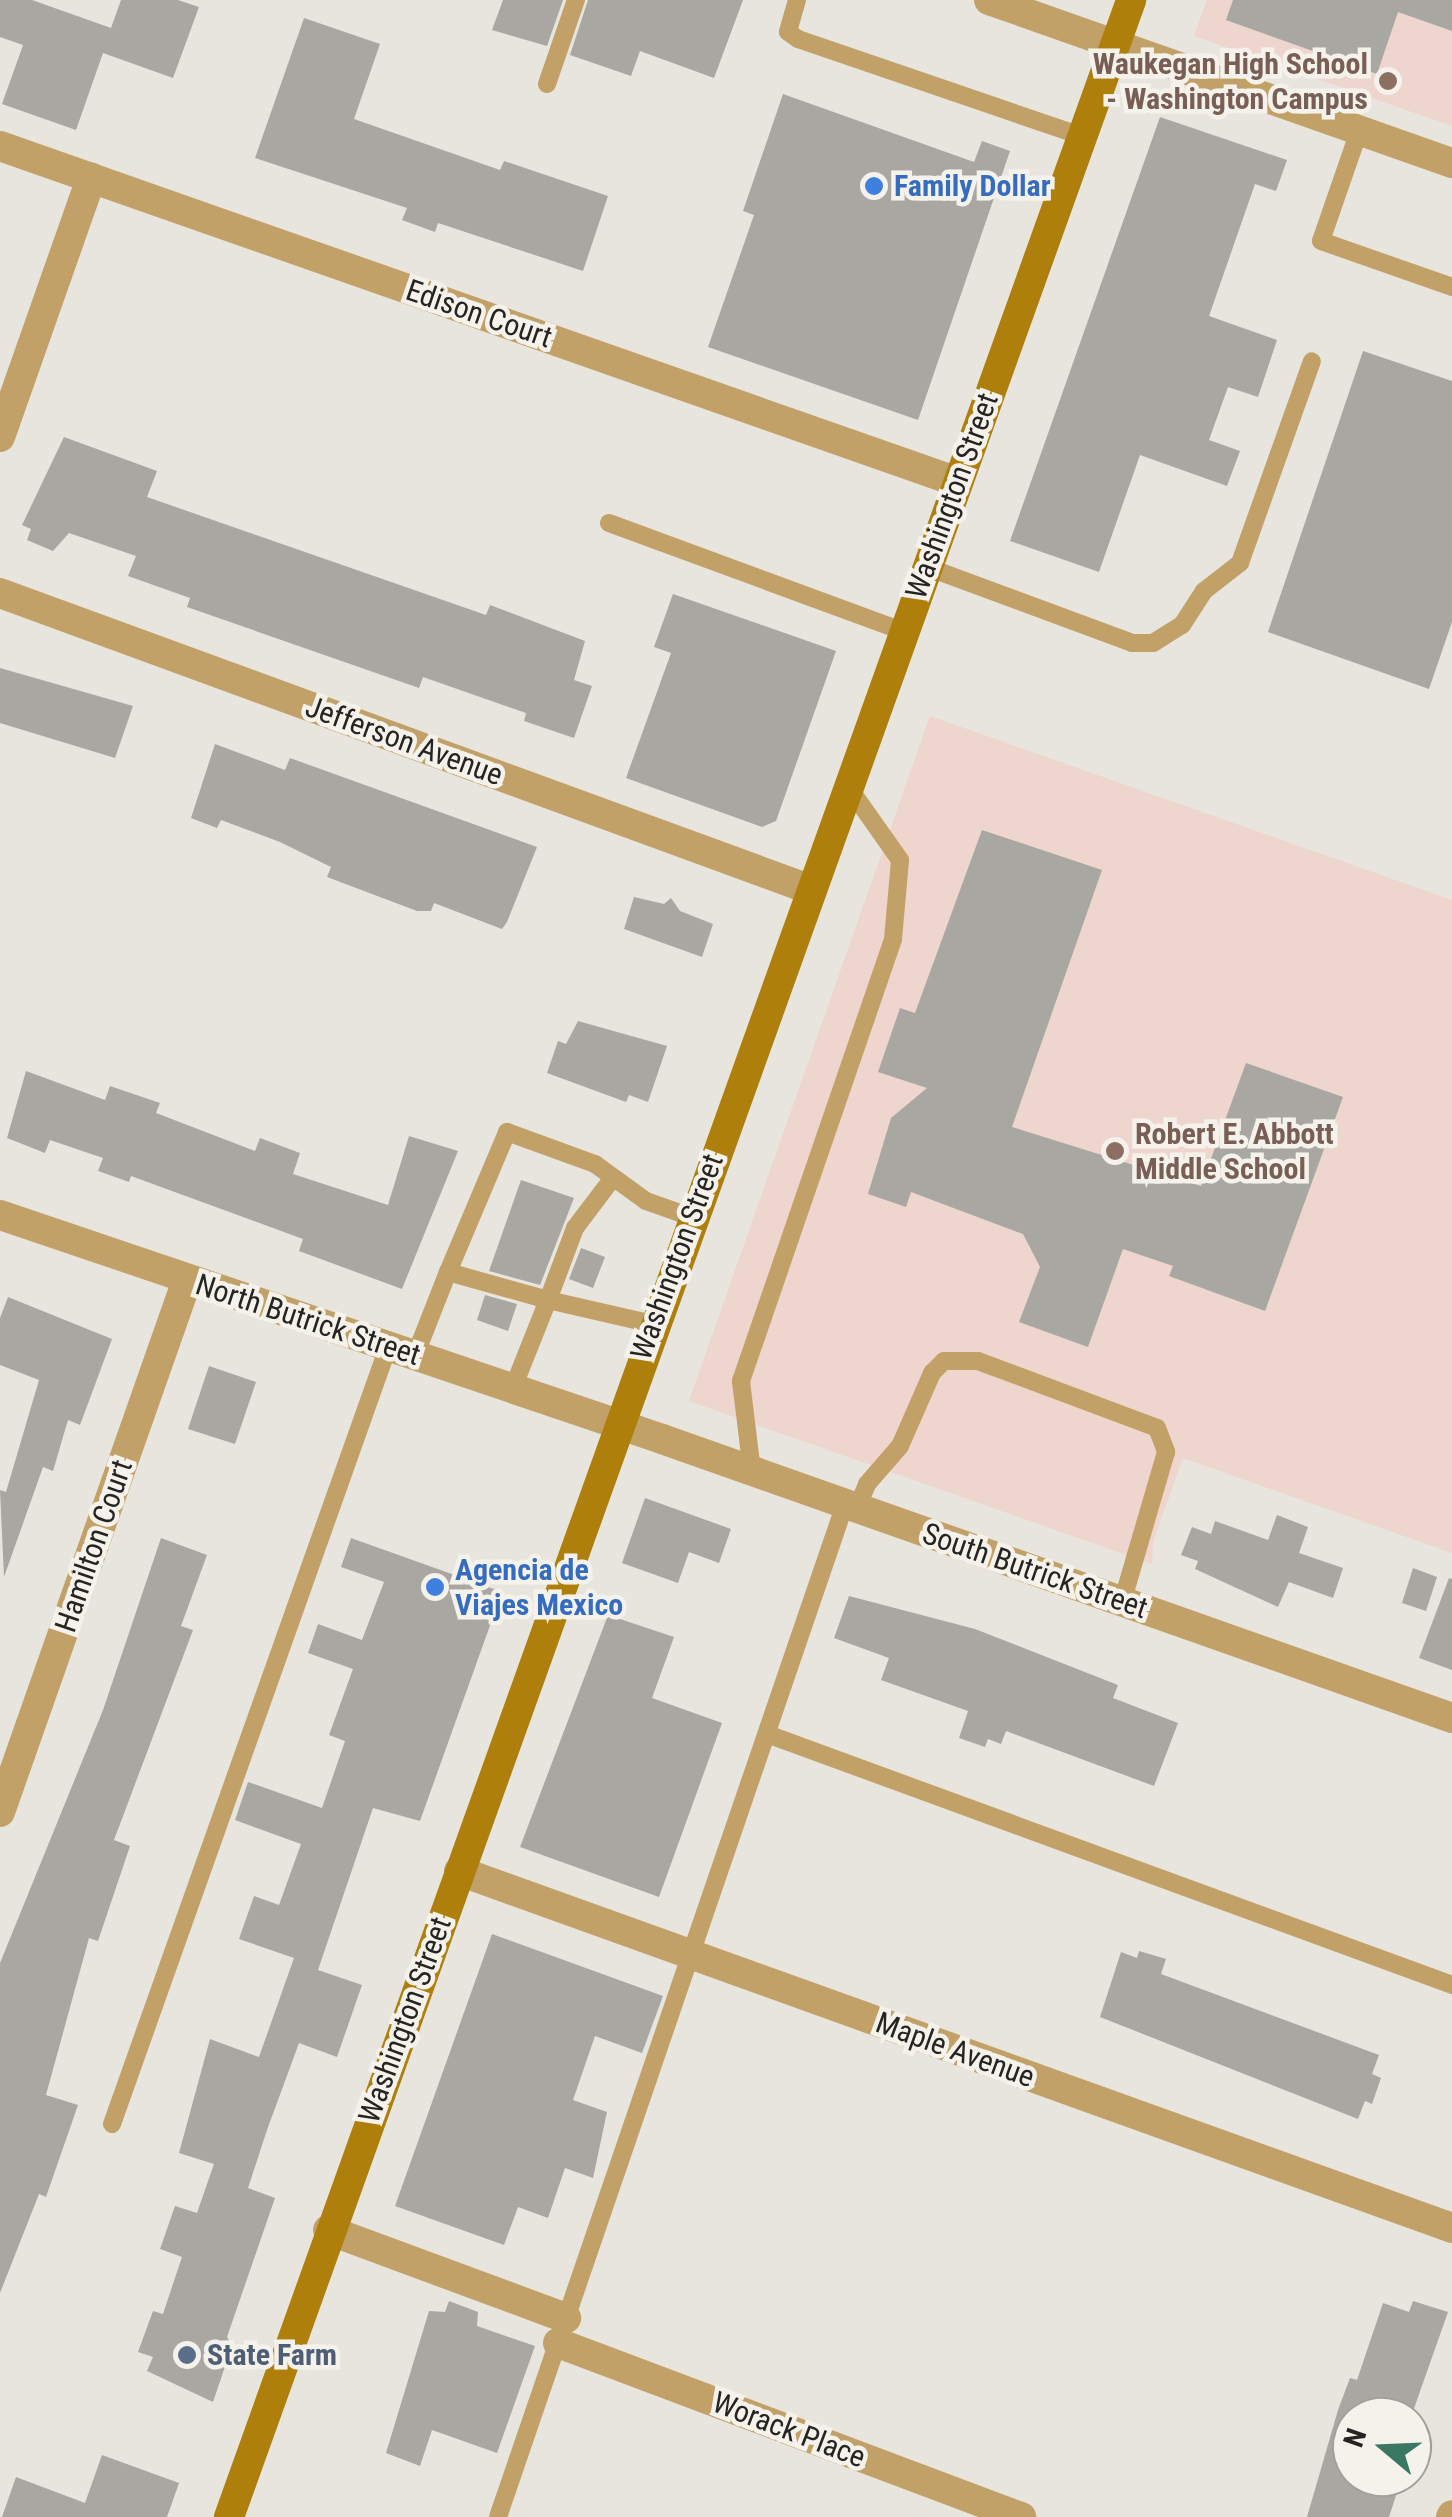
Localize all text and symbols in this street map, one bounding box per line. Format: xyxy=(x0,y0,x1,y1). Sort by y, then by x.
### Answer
place label: Waukegan High School - Washington Campus xyxy=(1093,46,1368,116)
marker: Waukegan High School - Washington Campus xyxy=(1377,70,1399,92)
place label: Family Dollar xyxy=(894,168,1051,204)
marker: Family Dollar xyxy=(863,175,885,197)
street label: Edison Court xyxy=(401,272,557,356)
street label: Washington Street xyxy=(898,388,1006,604)
street label: Jefferson Avenue xyxy=(301,689,507,793)
place label: Robert E. Abbott Middle School xyxy=(1135,1116,1334,1186)
marker: Robert E. Abbott Middle School xyxy=(1104,1140,1126,1162)
street label: Washington Street xyxy=(623,1149,731,1365)
street label: North Butrick Street xyxy=(191,1267,425,1373)
street label: Hamilton Court xyxy=(48,1455,140,1637)
street label: South Butrick Street xyxy=(918,1516,1152,1626)
place label: Agencia de Viajes Mexico xyxy=(455,1552,623,1622)
marker: Agencia de Viajes Mexico xyxy=(424,1576,446,1598)
street label: Washington Street xyxy=(351,1912,459,2128)
street label: Maple Avenue xyxy=(871,2005,1039,2095)
place label: State Farm xyxy=(207,2337,337,2373)
marker: State Farm xyxy=(176,2344,198,2366)
street label: Worack Place xyxy=(708,2384,870,2476)
north arrow xyxy=(1332,2397,1432,2497)
text: N xyxy=(1337,2424,1373,2451)

